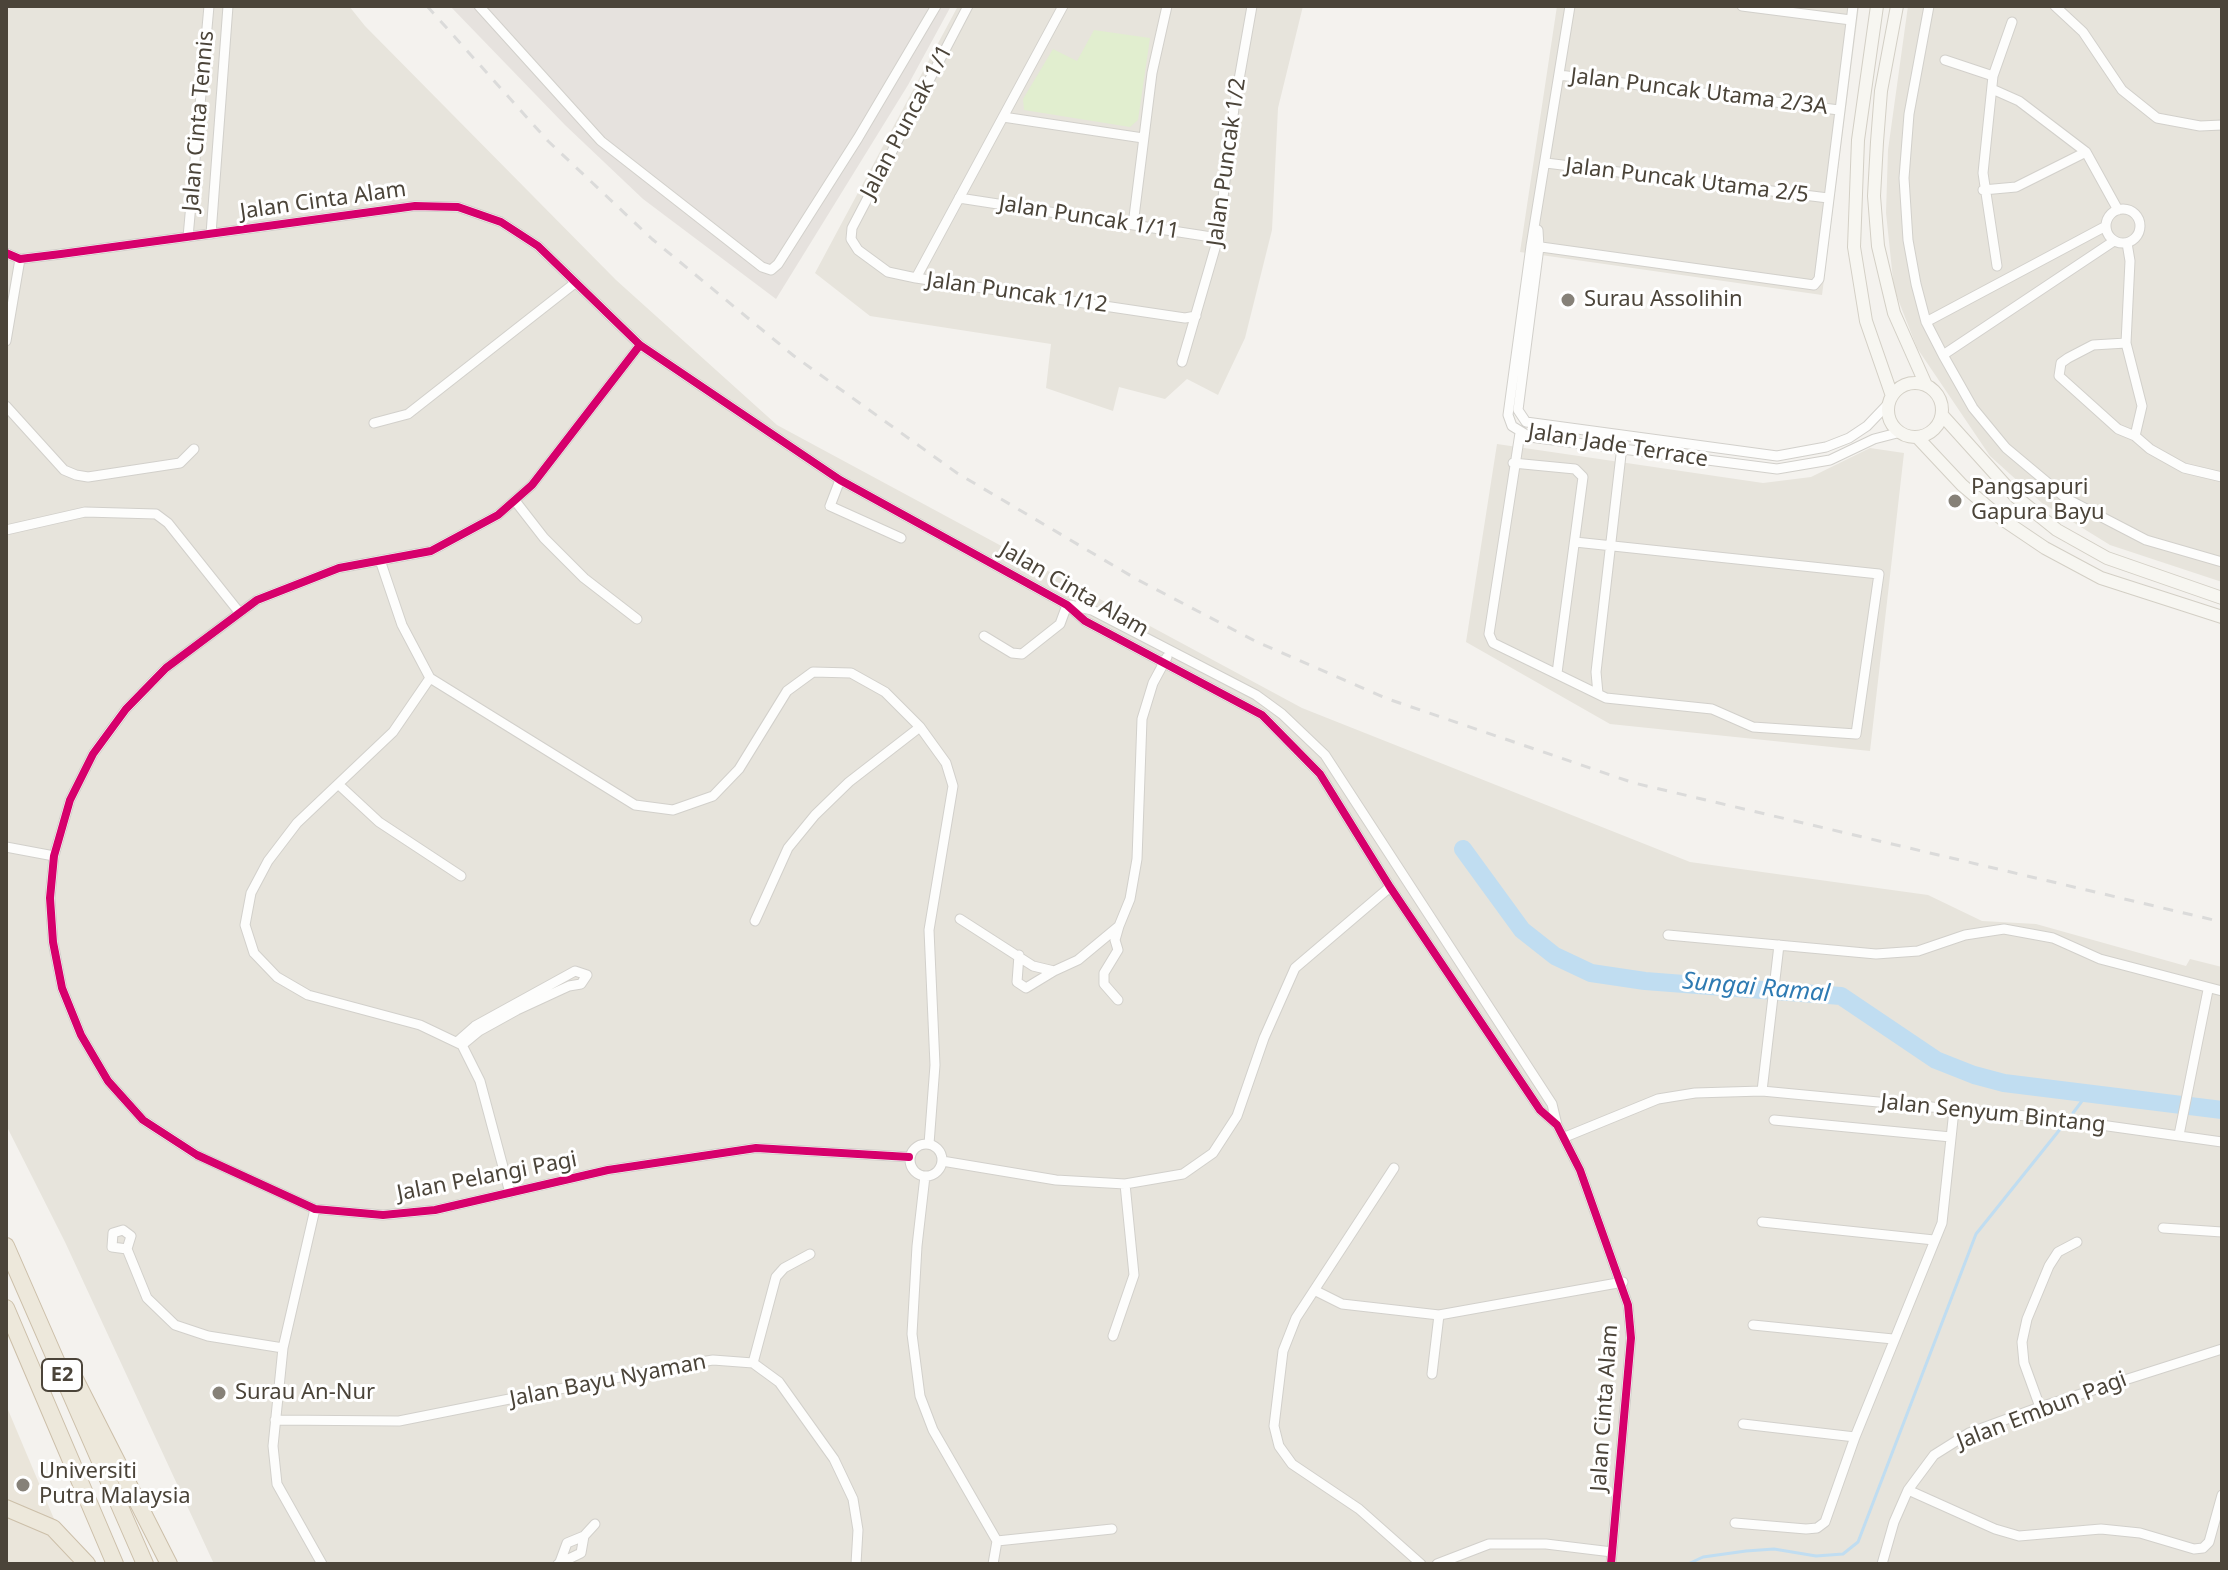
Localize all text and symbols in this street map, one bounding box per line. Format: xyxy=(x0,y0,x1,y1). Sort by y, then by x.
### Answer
street label: Jalan Cinta Tennis xyxy=(178,30,220,212)
street label: Jalan Puncak 1/1 xyxy=(855,41,959,203)
street label: Jalan Puncak Utama 2/3A xyxy=(1569,63,1829,121)
street label: Jalan Puncak 1/2 xyxy=(1202,76,1252,248)
street label: Jalan Puncak Utama 2/5 xyxy=(1564,153,1810,209)
street label: Jalan Cinta Alam xyxy=(238,176,408,226)
street label: Jalan Puncak 1/11 xyxy=(997,191,1181,245)
street label: Jalan Puncak 1/12 xyxy=(925,267,1109,319)
place label: Surau Assolihin xyxy=(1584,287,1743,313)
marker: Surau Assolihin xyxy=(1559,291,1577,309)
street label: Jalan Jade Terrace xyxy=(1526,419,1710,473)
place label: Pangsapuri Gapura Bayu xyxy=(1971,475,2105,526)
marker: Pangsapuri Gapura Bayu xyxy=(1946,492,1964,510)
street label: Jalan Cinta Alam xyxy=(995,537,1153,643)
water label: Sungai Ramal xyxy=(1681,967,1831,1009)
street label: Jalan Senyum Bintang xyxy=(1879,1089,2107,1139)
street label: Jalan Pelangi Pagi xyxy=(395,1147,579,1207)
street label: Jalan Cinta Alam xyxy=(1586,1324,1624,1492)
street label: Jalan Bayu Nyaman xyxy=(507,1349,709,1413)
road number: E2 xyxy=(42,1359,82,1391)
street label: Jalan Embun Pagi xyxy=(1953,1366,2131,1456)
place label: Surau An-Nur xyxy=(235,1380,375,1406)
marker: Surau An-Nur xyxy=(210,1384,228,1402)
place label: Universiti Putra Malaysia xyxy=(39,1459,191,1510)
marker: Universiti Putra Malaysia xyxy=(14,1476,32,1494)

